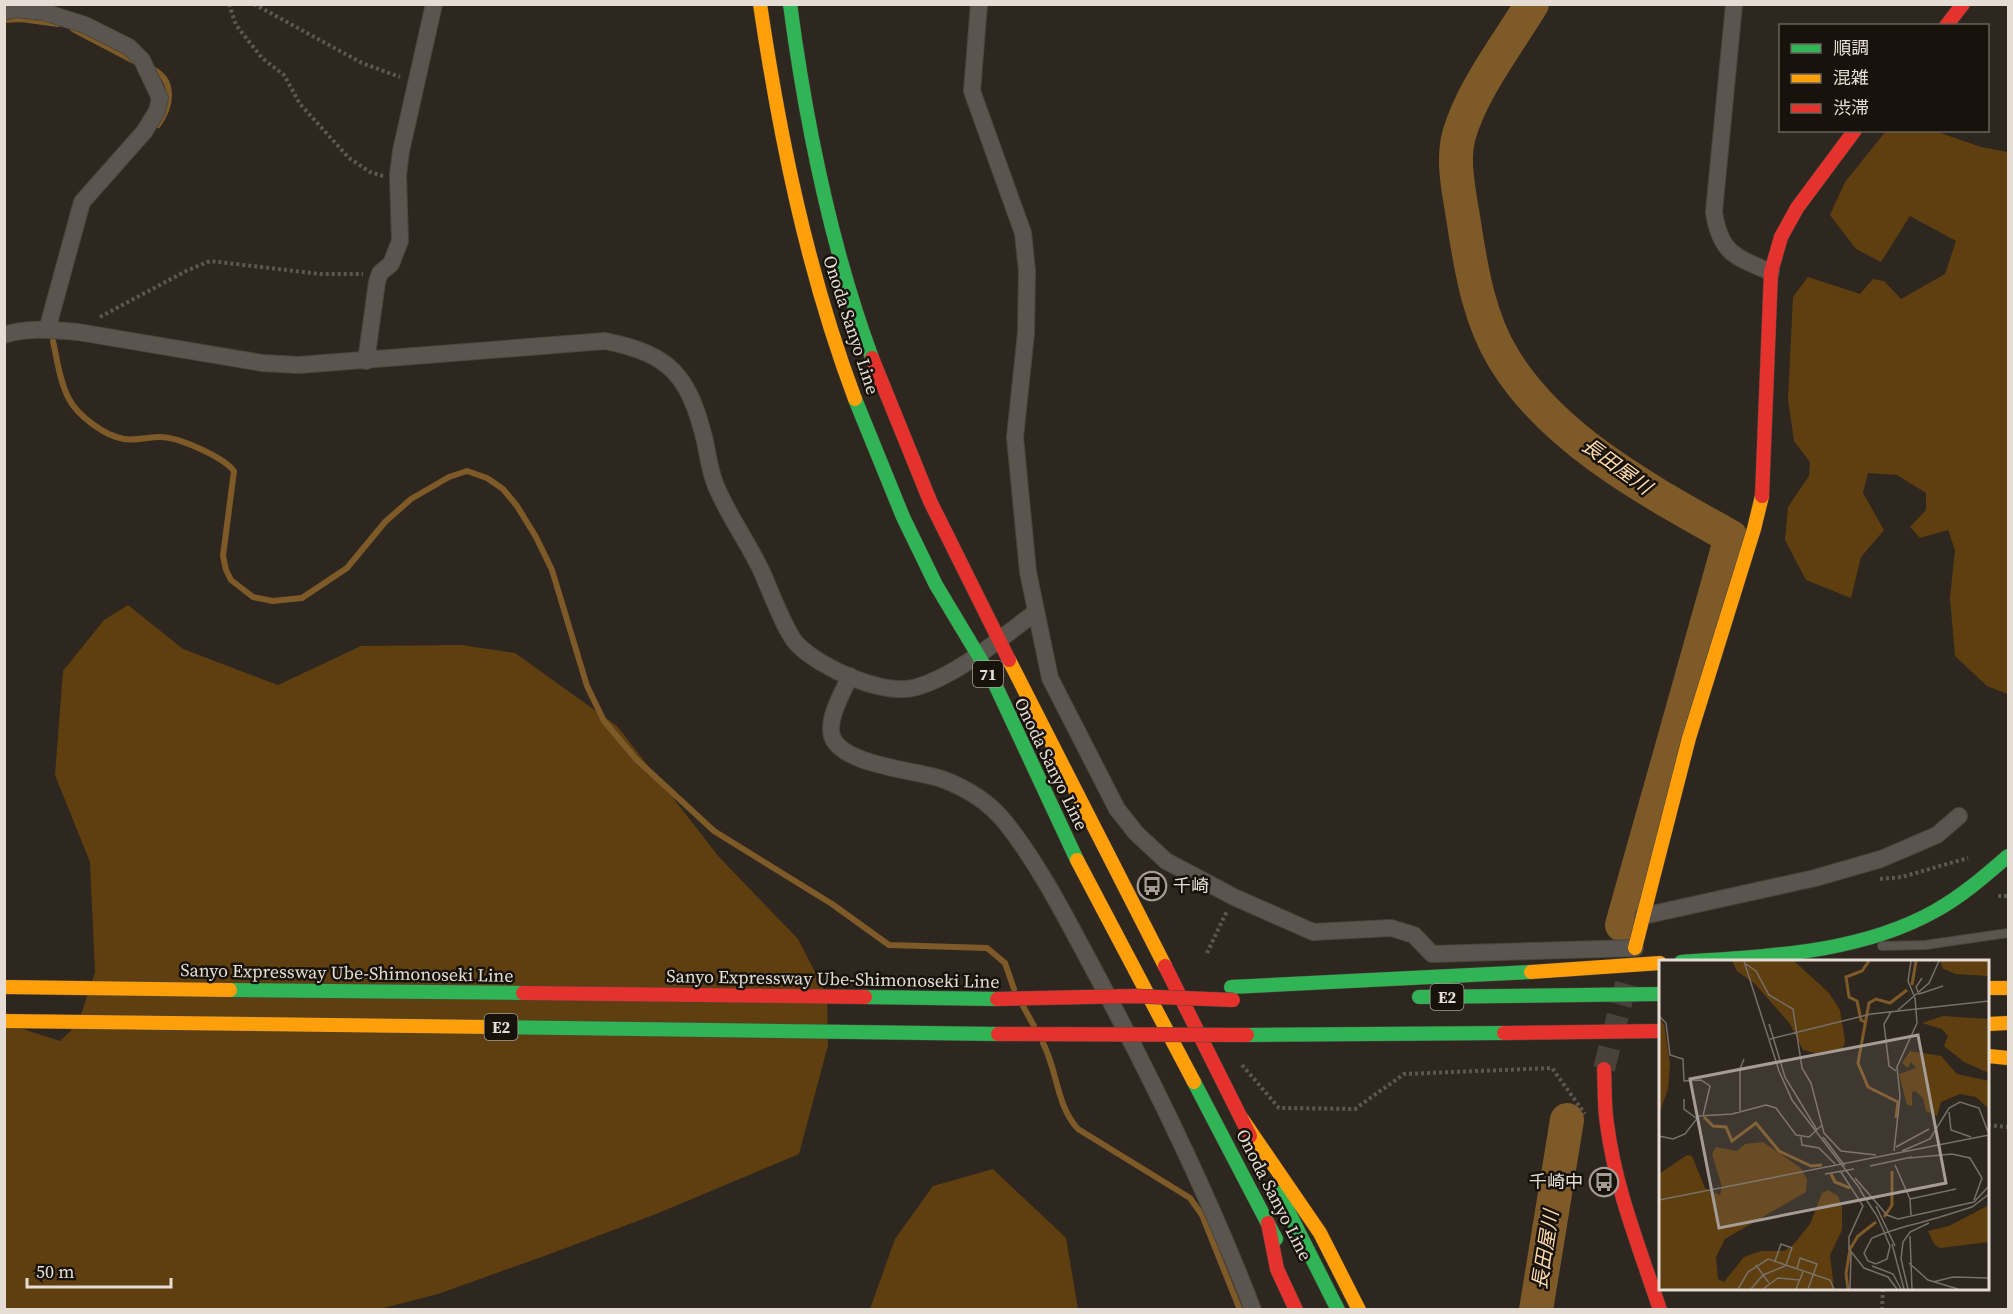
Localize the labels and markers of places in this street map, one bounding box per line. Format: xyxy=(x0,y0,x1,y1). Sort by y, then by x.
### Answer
bus stop icon: 千崎 xyxy=(1136,870,1168,902)
place label: 千崎 xyxy=(1173,873,1209,898)
bus stop icon: 千崎中 xyxy=(1588,1166,1620,1198)
place label: 千崎中 xyxy=(1529,1169,1583,1194)

